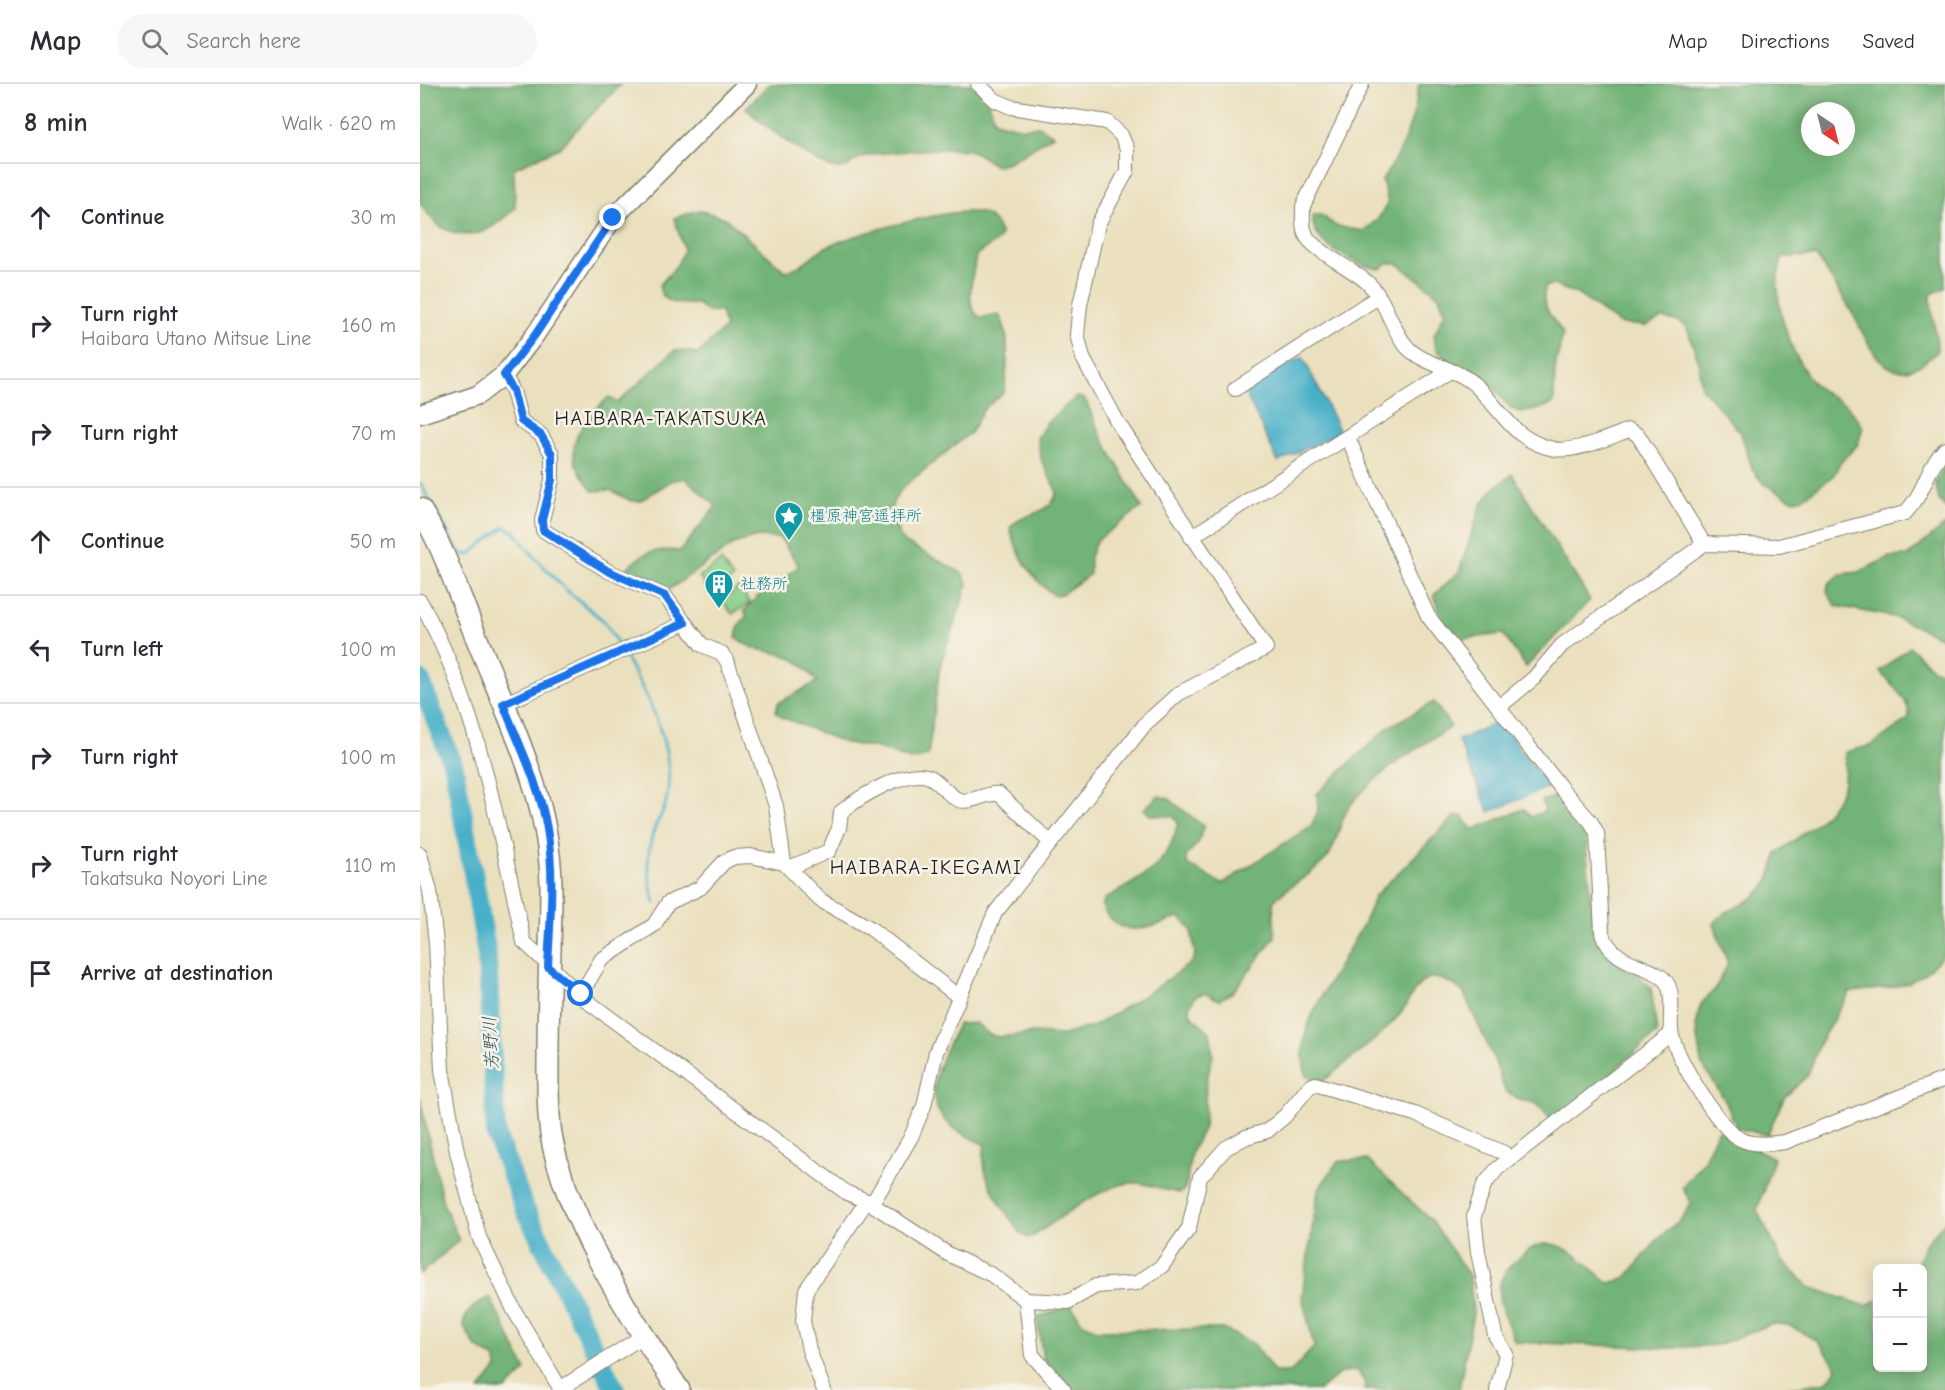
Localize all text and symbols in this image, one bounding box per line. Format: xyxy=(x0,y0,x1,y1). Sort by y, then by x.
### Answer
search box xyxy=(117,14,537,68)
text: Map xyxy=(30,25,81,57)
icon: search xyxy=(138,25,171,58)
text: Search here xyxy=(186,28,301,54)
text: Map xyxy=(1668,29,1708,53)
text: Directions xyxy=(1741,29,1830,53)
text: Saved xyxy=(1863,29,1915,53)
north arrow xyxy=(1801,102,1855,156)
text: 8 min xyxy=(24,108,88,138)
text: Walk · 620 m xyxy=(282,112,396,135)
icon: ahead xyxy=(24,201,57,234)
text: Continue xyxy=(81,204,164,230)
route end xyxy=(599,204,625,230)
text: 30 m xyxy=(350,206,396,229)
text: Turn right xyxy=(81,301,178,327)
icon: right xyxy=(24,309,57,342)
text: 160 m xyxy=(342,314,396,337)
text: Haibara Utano Mitsue Line xyxy=(81,327,311,350)
district label: HAIBARA-TAKATSUKA xyxy=(555,407,767,430)
icon: right xyxy=(24,417,57,450)
text: Turn right xyxy=(81,420,178,446)
text: 70 m xyxy=(351,422,396,445)
place icon: 橿原神宮遥拝所 xyxy=(773,500,805,542)
place label: 橿原神宮遥拝所 xyxy=(810,507,922,525)
icon: ahead xyxy=(24,525,57,558)
text: Continue xyxy=(81,528,164,554)
text: 50 m xyxy=(350,530,396,553)
building icon: 社務所 xyxy=(703,568,735,610)
place label: 社務所 xyxy=(740,575,788,593)
icon: left xyxy=(24,633,57,666)
text: Turn left xyxy=(81,636,163,662)
text: 100 m xyxy=(341,638,396,661)
icon: right xyxy=(24,741,57,774)
text: Turn right xyxy=(81,744,178,770)
text: 100 m xyxy=(341,746,396,769)
text: Turn right xyxy=(81,841,178,867)
icon: right xyxy=(24,849,57,882)
text: 110 m xyxy=(345,854,396,877)
district label: HAIBARA-IKEGAMI xyxy=(830,856,1022,879)
text: Takatsuka Noyori Line xyxy=(81,867,268,890)
icon: arrive xyxy=(24,957,57,990)
text: Arrive at destination xyxy=(81,960,273,986)
route start xyxy=(567,980,593,1006)
water label: 芳野川 xyxy=(479,1015,503,1071)
map controls xyxy=(1873,1264,1927,1372)
button: + xyxy=(1873,1264,1927,1318)
button: − xyxy=(1873,1318,1927,1372)

